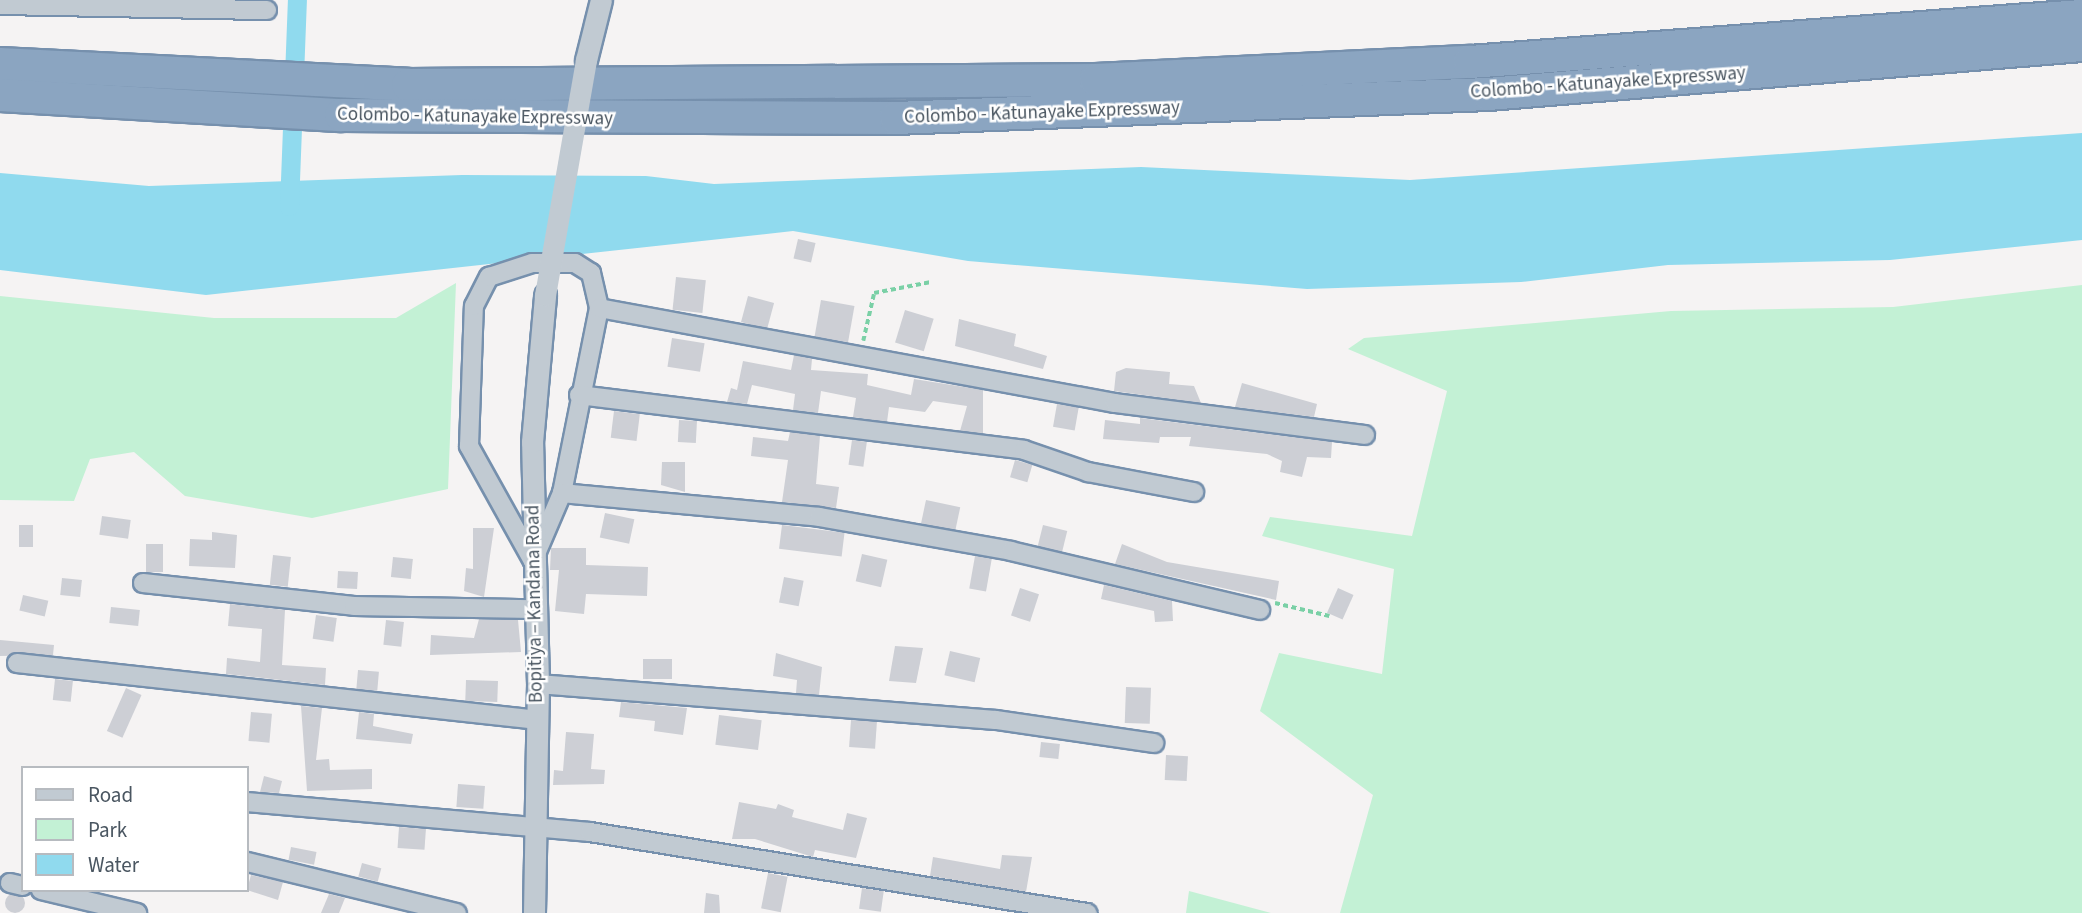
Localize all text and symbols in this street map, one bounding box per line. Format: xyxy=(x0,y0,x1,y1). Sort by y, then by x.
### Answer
street label: Colombo - Katunayake Expressway xyxy=(1470,62,1746,104)
street label: Colombo - Katunayake Expressway xyxy=(904,97,1180,129)
street label: Colombo - Katunayake Expressway xyxy=(337,103,613,131)
street label: Bopitiya – Kandana Road xyxy=(522,505,548,703)
legend xyxy=(21,766,248,892)
text: Road xyxy=(88,780,133,810)
text: Park xyxy=(88,815,127,845)
text: Water xyxy=(88,850,139,880)

